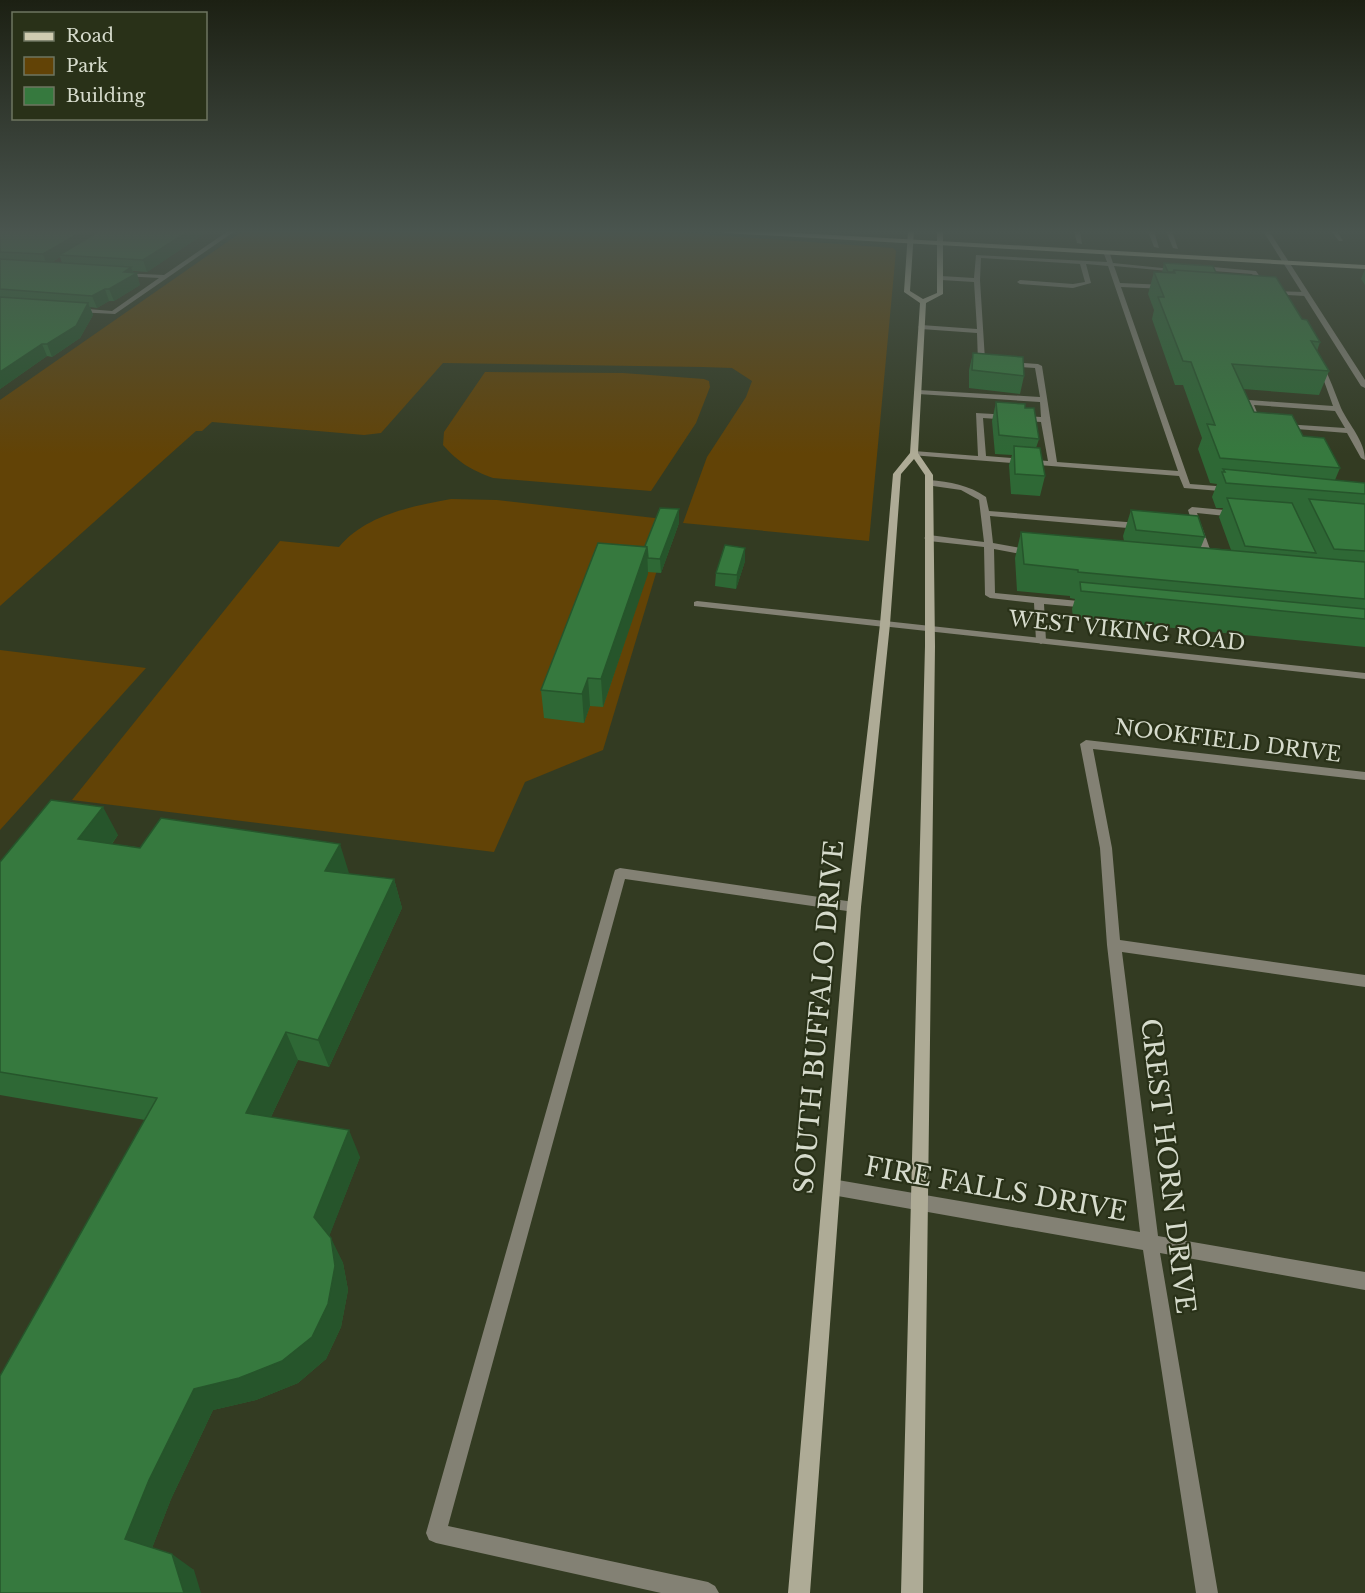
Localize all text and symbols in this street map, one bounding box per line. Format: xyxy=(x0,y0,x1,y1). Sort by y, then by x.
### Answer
legend xyxy=(12,12,207,120)
text: Road xyxy=(66,25,114,47)
text: Park xyxy=(66,55,108,77)
text: Building xyxy=(66,85,145,107)
street label: WEST VIKING ROAD xyxy=(1006,606,1247,656)
street label: NOOKFIELD DRIVE xyxy=(1113,714,1343,768)
street label: SOUTH BUFFALO DRIVE xyxy=(788,839,850,1195)
street label: CREST HORN DRIVE xyxy=(1134,1017,1202,1315)
street label: FIRE FALLS DRIVE xyxy=(862,1150,1130,1228)

